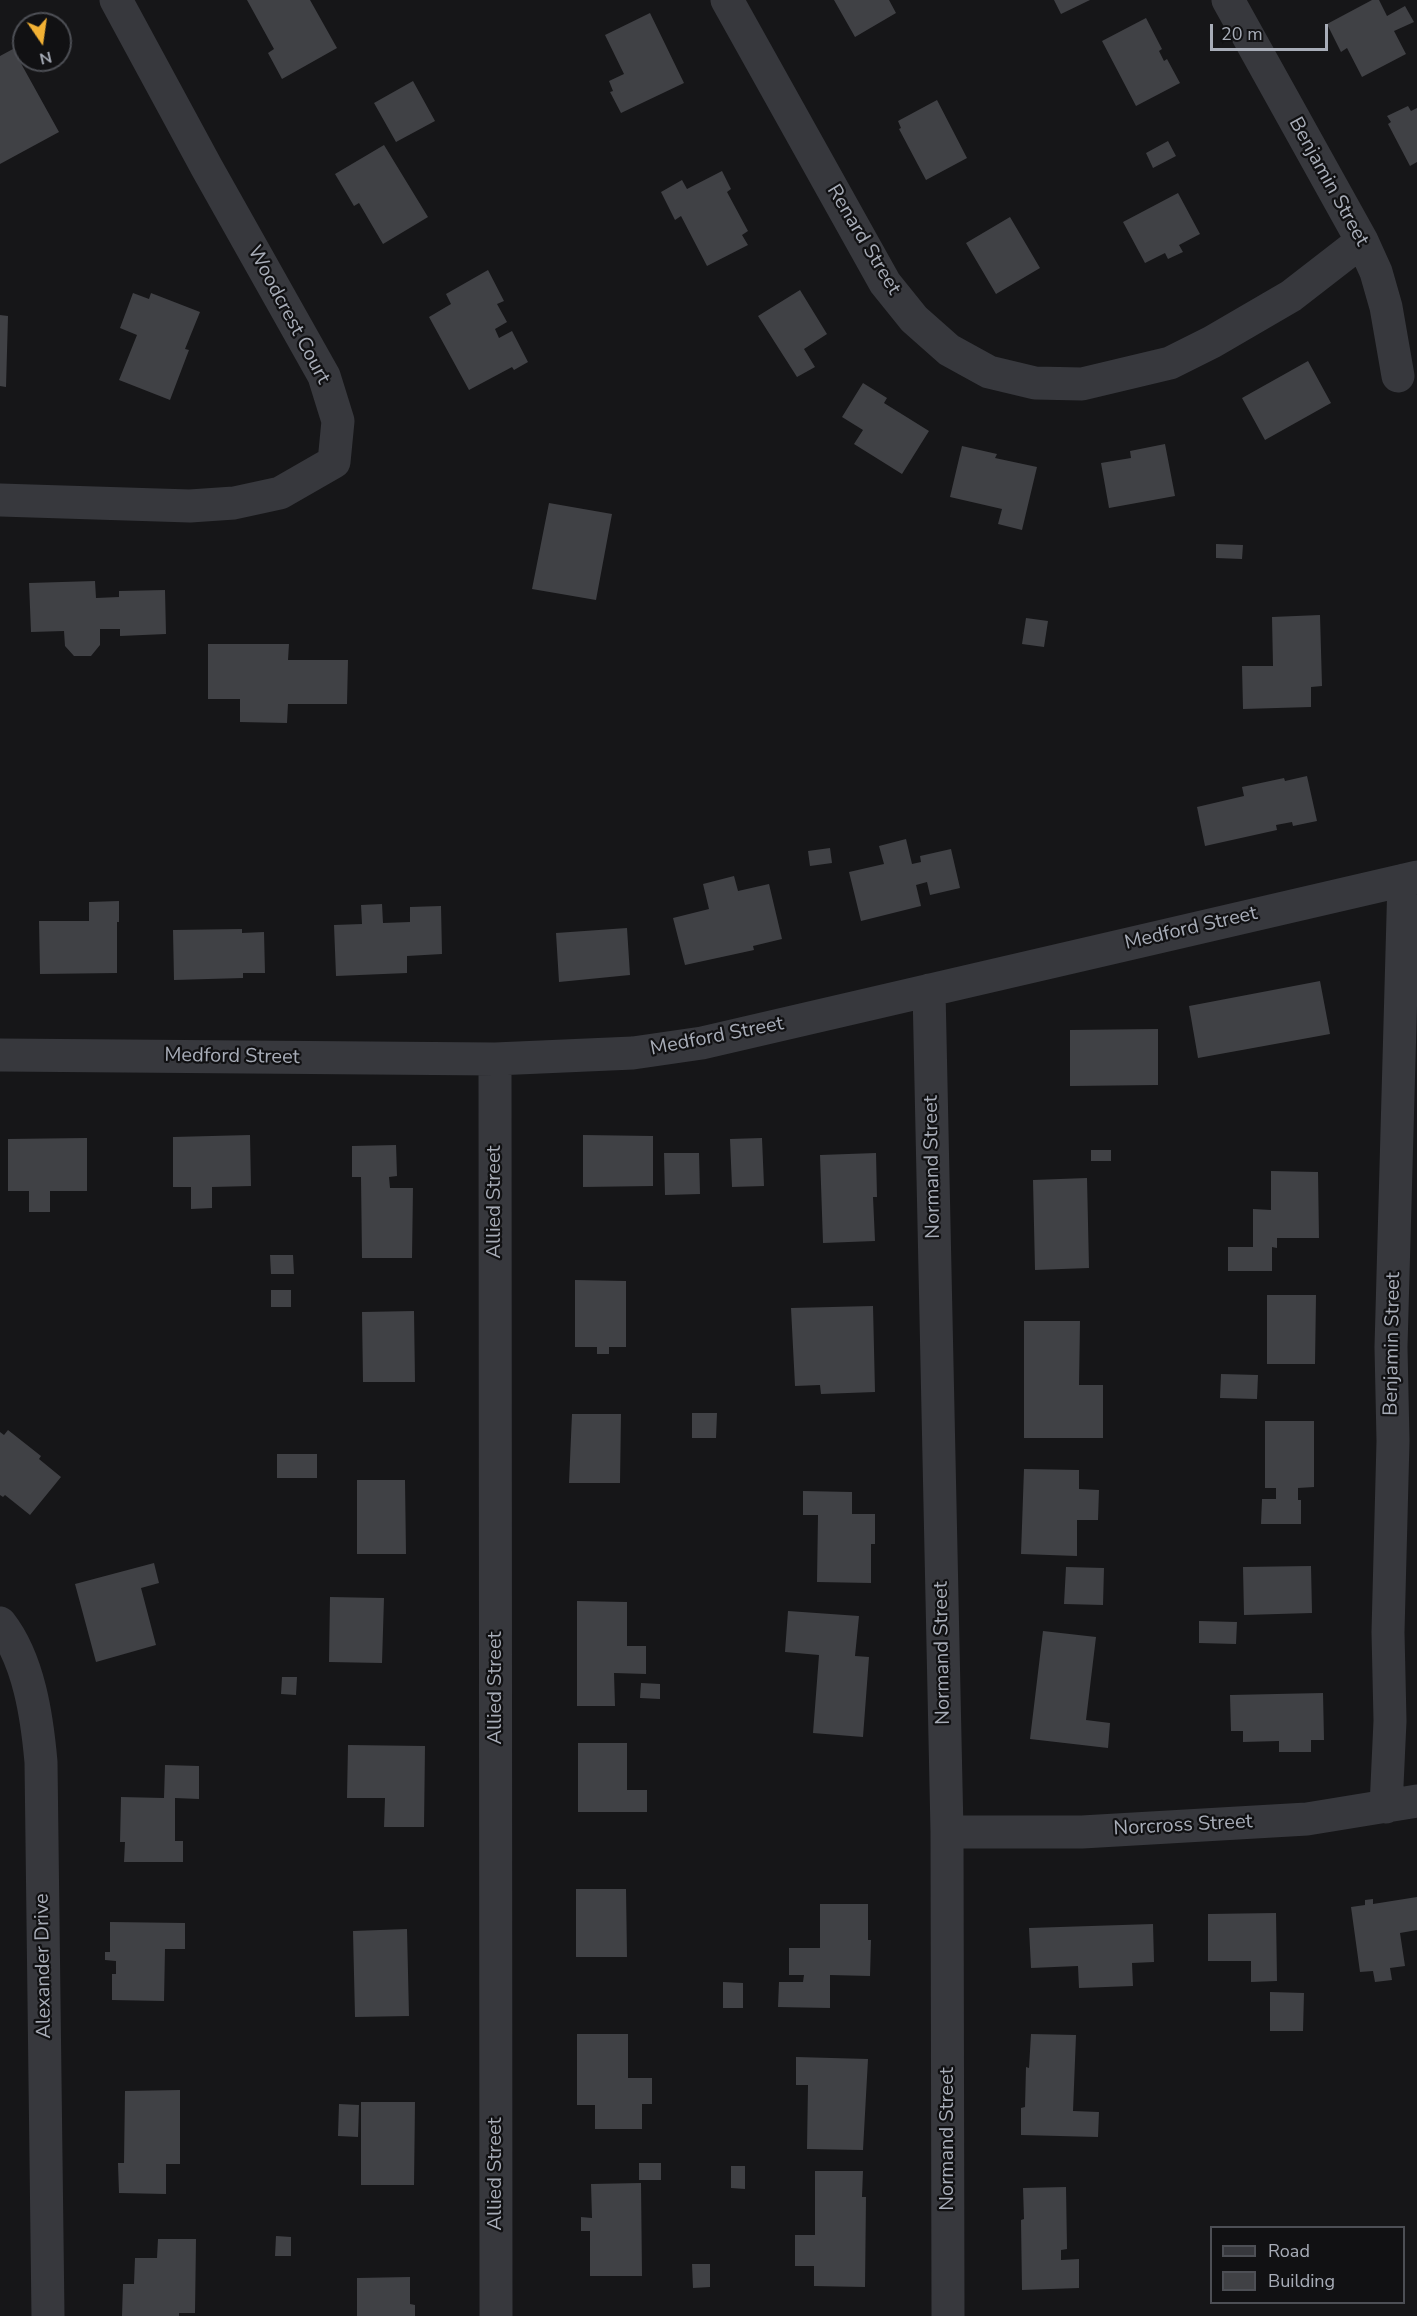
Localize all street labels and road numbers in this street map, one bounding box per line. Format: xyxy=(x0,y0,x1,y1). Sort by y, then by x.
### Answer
street label: Benjamin Street xyxy=(1283,113,1373,251)
street label: Renard Street xyxy=(821,181,905,299)
street label: Woodcrest Court xyxy=(241,242,335,388)
street label: Medford Street xyxy=(1122,902,1260,956)
street label: Medford Street xyxy=(648,1012,786,1062)
street label: Medford Street xyxy=(164,1044,300,1070)
street label: Normand Street xyxy=(920,1095,946,1239)
street label: Allied Street xyxy=(483,1145,507,1259)
street label: Benjamin Street xyxy=(1380,1272,1406,1416)
street label: Normand Street xyxy=(930,1581,956,1725)
street label: Allied Street xyxy=(484,1631,508,1745)
street label: Norcross Street xyxy=(1113,1810,1253,1842)
street label: Alexander Drive xyxy=(31,1893,57,2039)
street label: Normand Street xyxy=(936,2067,960,2211)
street label: Allied Street xyxy=(484,2117,508,2231)

